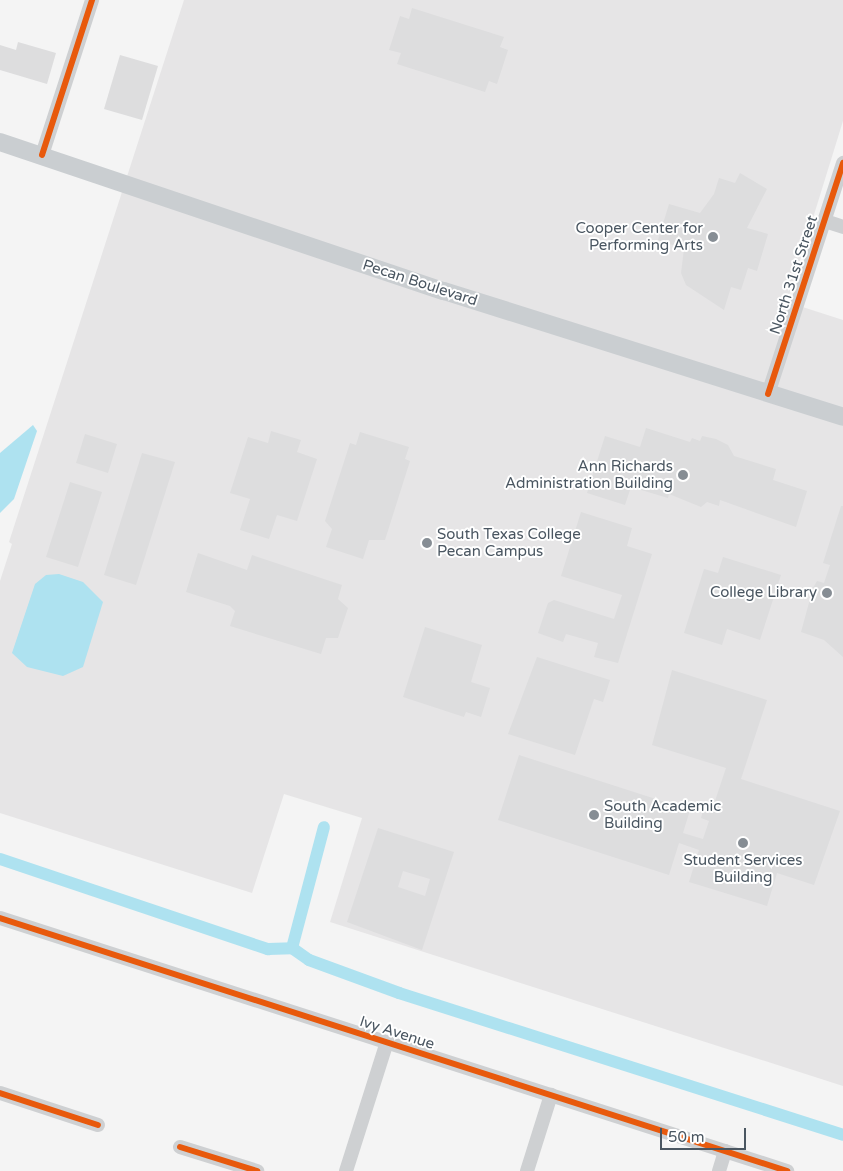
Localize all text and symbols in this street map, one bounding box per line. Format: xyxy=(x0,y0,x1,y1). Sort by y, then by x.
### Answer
street label: North 31st Street xyxy=(766,213,822,337)
place label: Cooper Center for Performing Arts xyxy=(575,219,703,254)
marker: Cooper Center for Performing Arts xyxy=(707,231,719,243)
street label: Pecan Boulevard xyxy=(360,256,480,310)
place label: Ann Richards Administration Building xyxy=(505,457,673,492)
marker: Ann Richards Administration Building xyxy=(677,469,689,481)
place label: South Texas College Pecan Campus xyxy=(437,525,581,560)
marker: South Texas College Pecan Campus xyxy=(421,537,433,549)
place label: College Library xyxy=(710,584,817,602)
marker: College Library xyxy=(821,587,833,599)
place label: South Academic Building xyxy=(604,797,721,832)
marker: South Academic Building xyxy=(588,809,600,821)
marker: Student Services Building xyxy=(737,837,749,849)
place label: Student Services Building xyxy=(683,851,803,886)
street label: Ivy Avenue xyxy=(357,1012,437,1054)
scale bar xyxy=(663,1118,749,1150)
text: 50 m xyxy=(668,1128,705,1146)

